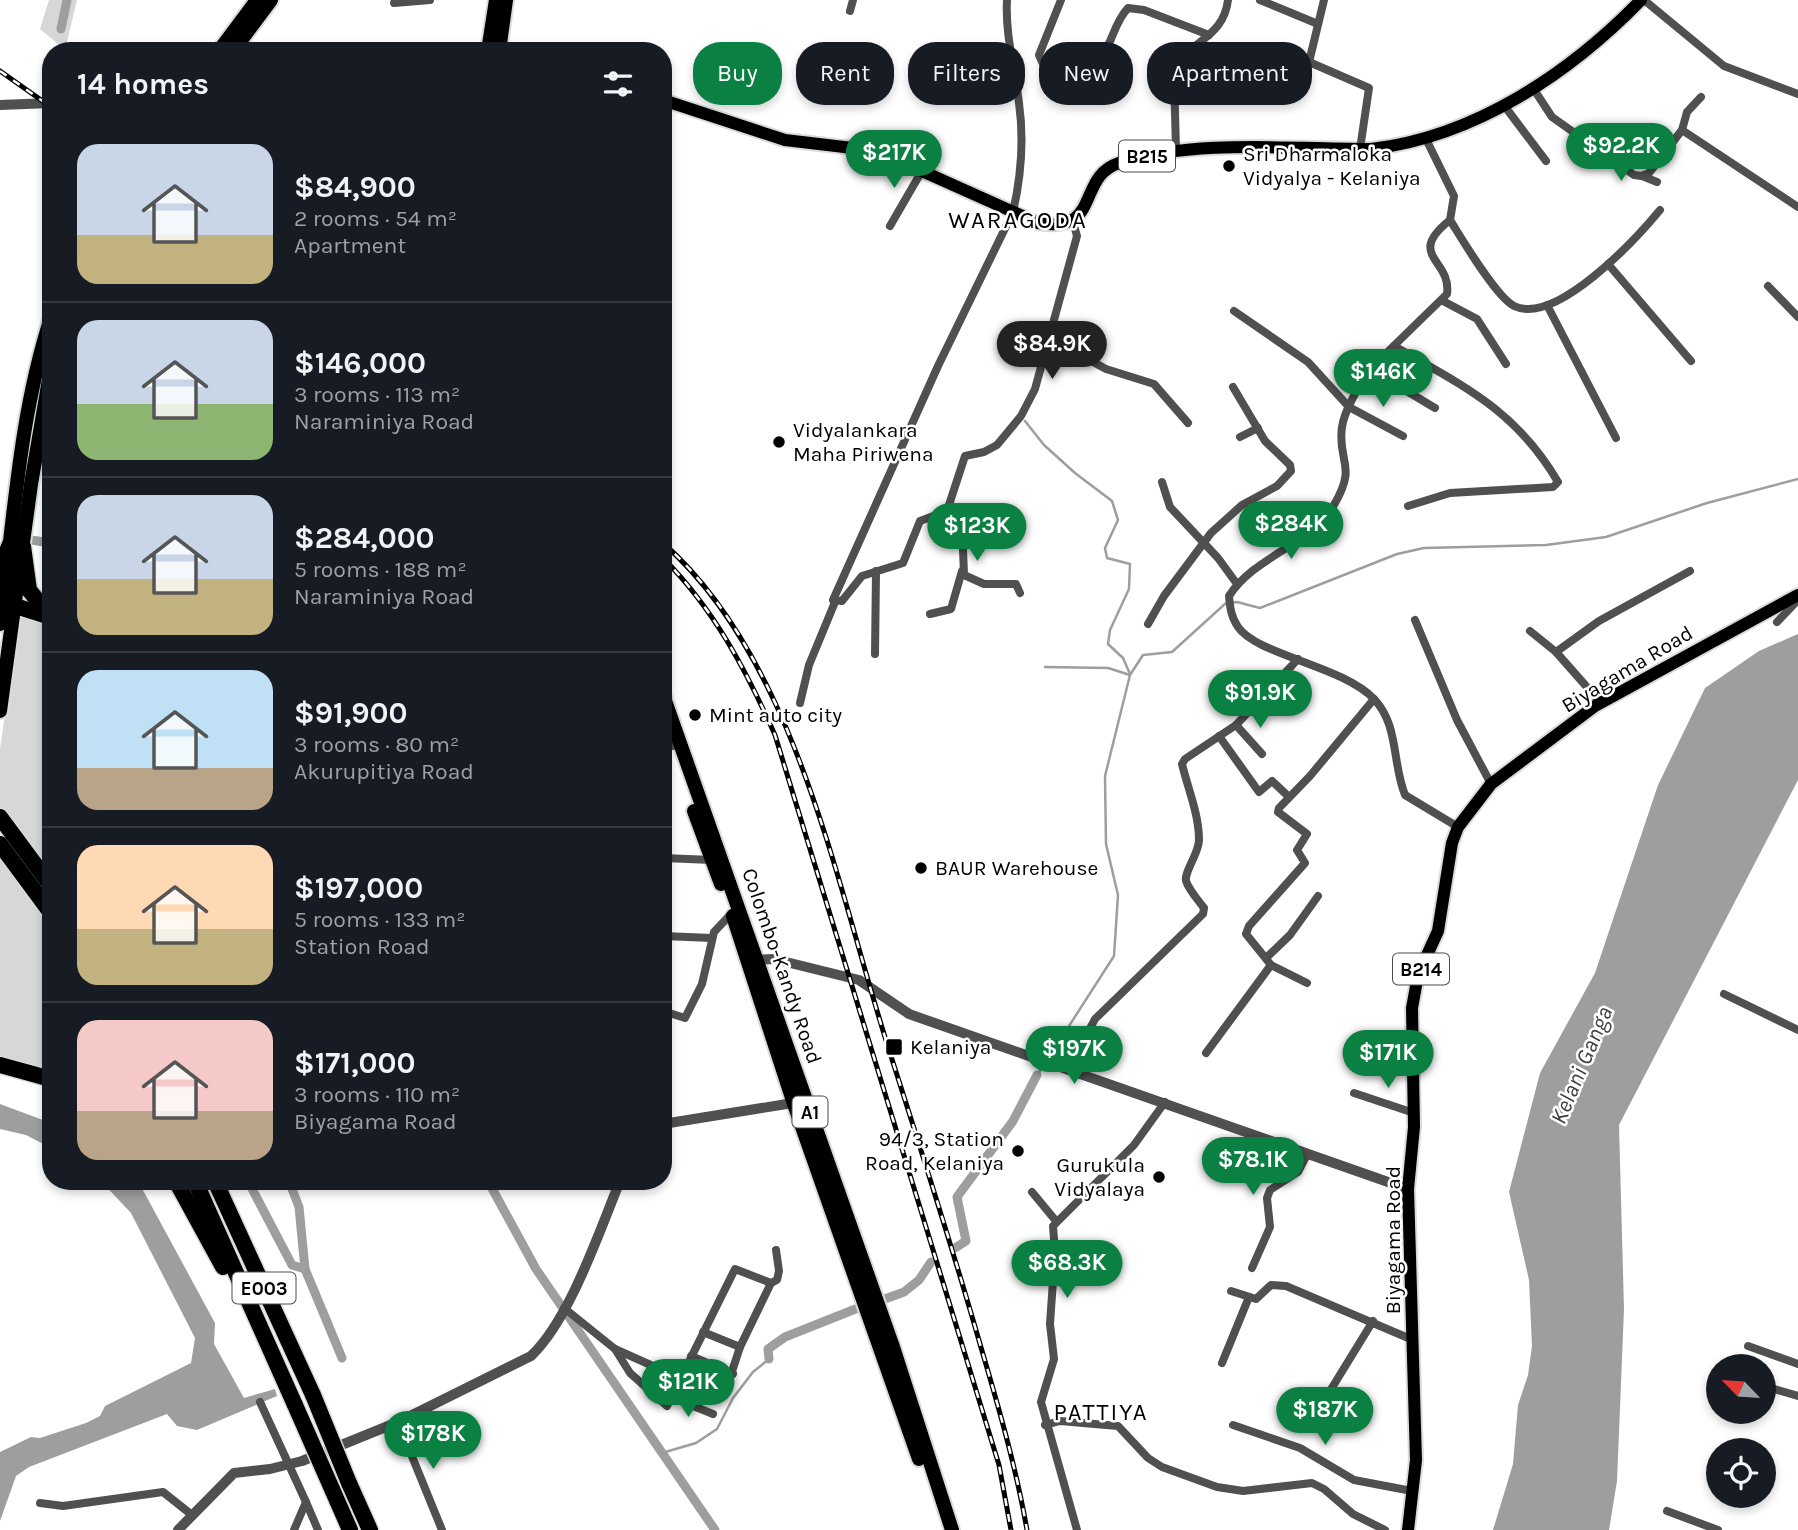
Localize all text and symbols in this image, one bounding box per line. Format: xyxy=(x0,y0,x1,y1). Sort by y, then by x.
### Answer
chip: Buy xyxy=(693,42,782,105)
chip: Rent xyxy=(796,42,894,105)
chip: Filters xyxy=(908,42,1025,105)
chip: New xyxy=(1039,42,1133,105)
chip: Apartment xyxy=(1147,42,1312,105)
icon: filters xyxy=(599,65,637,103)
text: 14 homes xyxy=(77,66,209,102)
pin: $92.2K xyxy=(1564,124,1678,183)
pin: $217K xyxy=(845,130,943,190)
text: $92.2K xyxy=(1582,132,1660,159)
text: $217K xyxy=(862,139,926,166)
road number: B215 xyxy=(1119,140,1175,172)
place label: Sri Dharmaloka Vidyalya - Kelaniya xyxy=(1243,142,1421,190)
marker: Sri Dharmaloka Vidyalya - Kelaniya xyxy=(1221,158,1237,174)
text: $84,900 xyxy=(294,169,416,205)
icon: home xyxy=(133,172,217,256)
text: 2 rooms · 54 m² xyxy=(294,205,457,232)
district label: WARAGODA xyxy=(948,206,1088,234)
text: Apartment xyxy=(294,232,406,259)
pin: $84.9K xyxy=(995,322,1109,381)
text: $84.9K xyxy=(1013,330,1091,357)
text: $146,000 xyxy=(294,345,426,381)
icon: home xyxy=(133,348,217,432)
pin: $146K xyxy=(1334,350,1432,409)
text: $146K xyxy=(1350,358,1416,385)
text: 3 rooms · 113 m² xyxy=(294,381,460,408)
text: Naraminiya Road xyxy=(294,408,474,435)
place label: Vidyalankara Maha Piriwena xyxy=(793,418,934,466)
marker: Vidyalankara Maha Piriwena xyxy=(771,434,787,450)
pin: $284K xyxy=(1242,502,1340,561)
pin: $123K xyxy=(928,504,1026,563)
text: $284K xyxy=(1254,510,1328,537)
text: $123K xyxy=(943,512,1011,539)
text: $284,000 xyxy=(294,520,435,556)
icon: home xyxy=(133,523,217,607)
text: 5 rooms · 188 m² xyxy=(294,556,467,583)
text: Naraminiya Road xyxy=(294,583,474,610)
street label: Biyagama Road xyxy=(1557,620,1697,718)
pin: $91.9K xyxy=(1203,670,1317,730)
text: $91.9K xyxy=(1224,679,1296,706)
text: $91,900 xyxy=(294,695,408,731)
icon: home xyxy=(133,698,217,782)
place label: Mint auto city xyxy=(709,703,842,727)
marker: Mint auto city xyxy=(687,707,703,723)
text: 3 rooms · 80 m² xyxy=(294,731,459,758)
text: Akurupitiya Road xyxy=(294,758,474,785)
place label: BAUR Warehouse xyxy=(935,856,1098,880)
marker: BAUR Warehouse xyxy=(913,860,929,876)
street label: Colombo-Kandy Road xyxy=(737,865,827,1067)
text: $197,000 xyxy=(294,870,423,906)
icon: home xyxy=(133,873,217,957)
text: 5 rooms · 133 m² xyxy=(294,906,466,933)
text: Station Road xyxy=(294,933,430,960)
road number: B214 xyxy=(1393,953,1449,984)
water label: Kelani Ganga xyxy=(1545,1002,1618,1128)
pin: $197K xyxy=(1025,1026,1123,1086)
pin: $171K xyxy=(1339,1030,1437,1090)
place label: Kelaniya xyxy=(910,1035,991,1059)
text: $197K xyxy=(1042,1035,1106,1062)
marker: Kelaniya xyxy=(884,1037,904,1057)
text: $171K xyxy=(1359,1039,1417,1066)
text: $171,000 xyxy=(294,1045,416,1081)
icon: home xyxy=(133,1048,217,1132)
text: 3 rooms · 110 m² xyxy=(294,1081,460,1108)
road number: A1 xyxy=(792,1096,828,1128)
text: Biyagama Road xyxy=(294,1108,457,1135)
place label: 94/3, Station Road, Kelaniya xyxy=(865,1127,1004,1175)
pin: $78.1K xyxy=(1196,1138,1310,1197)
marker: 94/3, Station Road, Kelaniya xyxy=(1010,1143,1026,1159)
text: $78.1K xyxy=(1218,1146,1288,1173)
place label: Gurukula Vidyalaya xyxy=(1054,1153,1145,1201)
street label: Biyagama Road xyxy=(1381,1166,1405,1314)
marker: Gurukula Vidyalaya xyxy=(1151,1169,1167,1185)
pin: $68.3K xyxy=(1010,1240,1124,1300)
text: $68.3K xyxy=(1028,1249,1106,1276)
road number: E003 xyxy=(232,1272,296,1304)
north arrow xyxy=(1706,1354,1776,1424)
map controls xyxy=(1706,1354,1776,1508)
pin: $121K xyxy=(639,1360,737,1419)
text: $121K xyxy=(657,1368,719,1395)
pin: $187K xyxy=(1276,1388,1374,1447)
text: $187K xyxy=(1292,1396,1358,1423)
district label: PATTIYA xyxy=(1053,1398,1149,1426)
pin: $178K xyxy=(384,1412,482,1471)
text: $178K xyxy=(400,1420,466,1447)
button: locate xyxy=(1706,1438,1776,1508)

